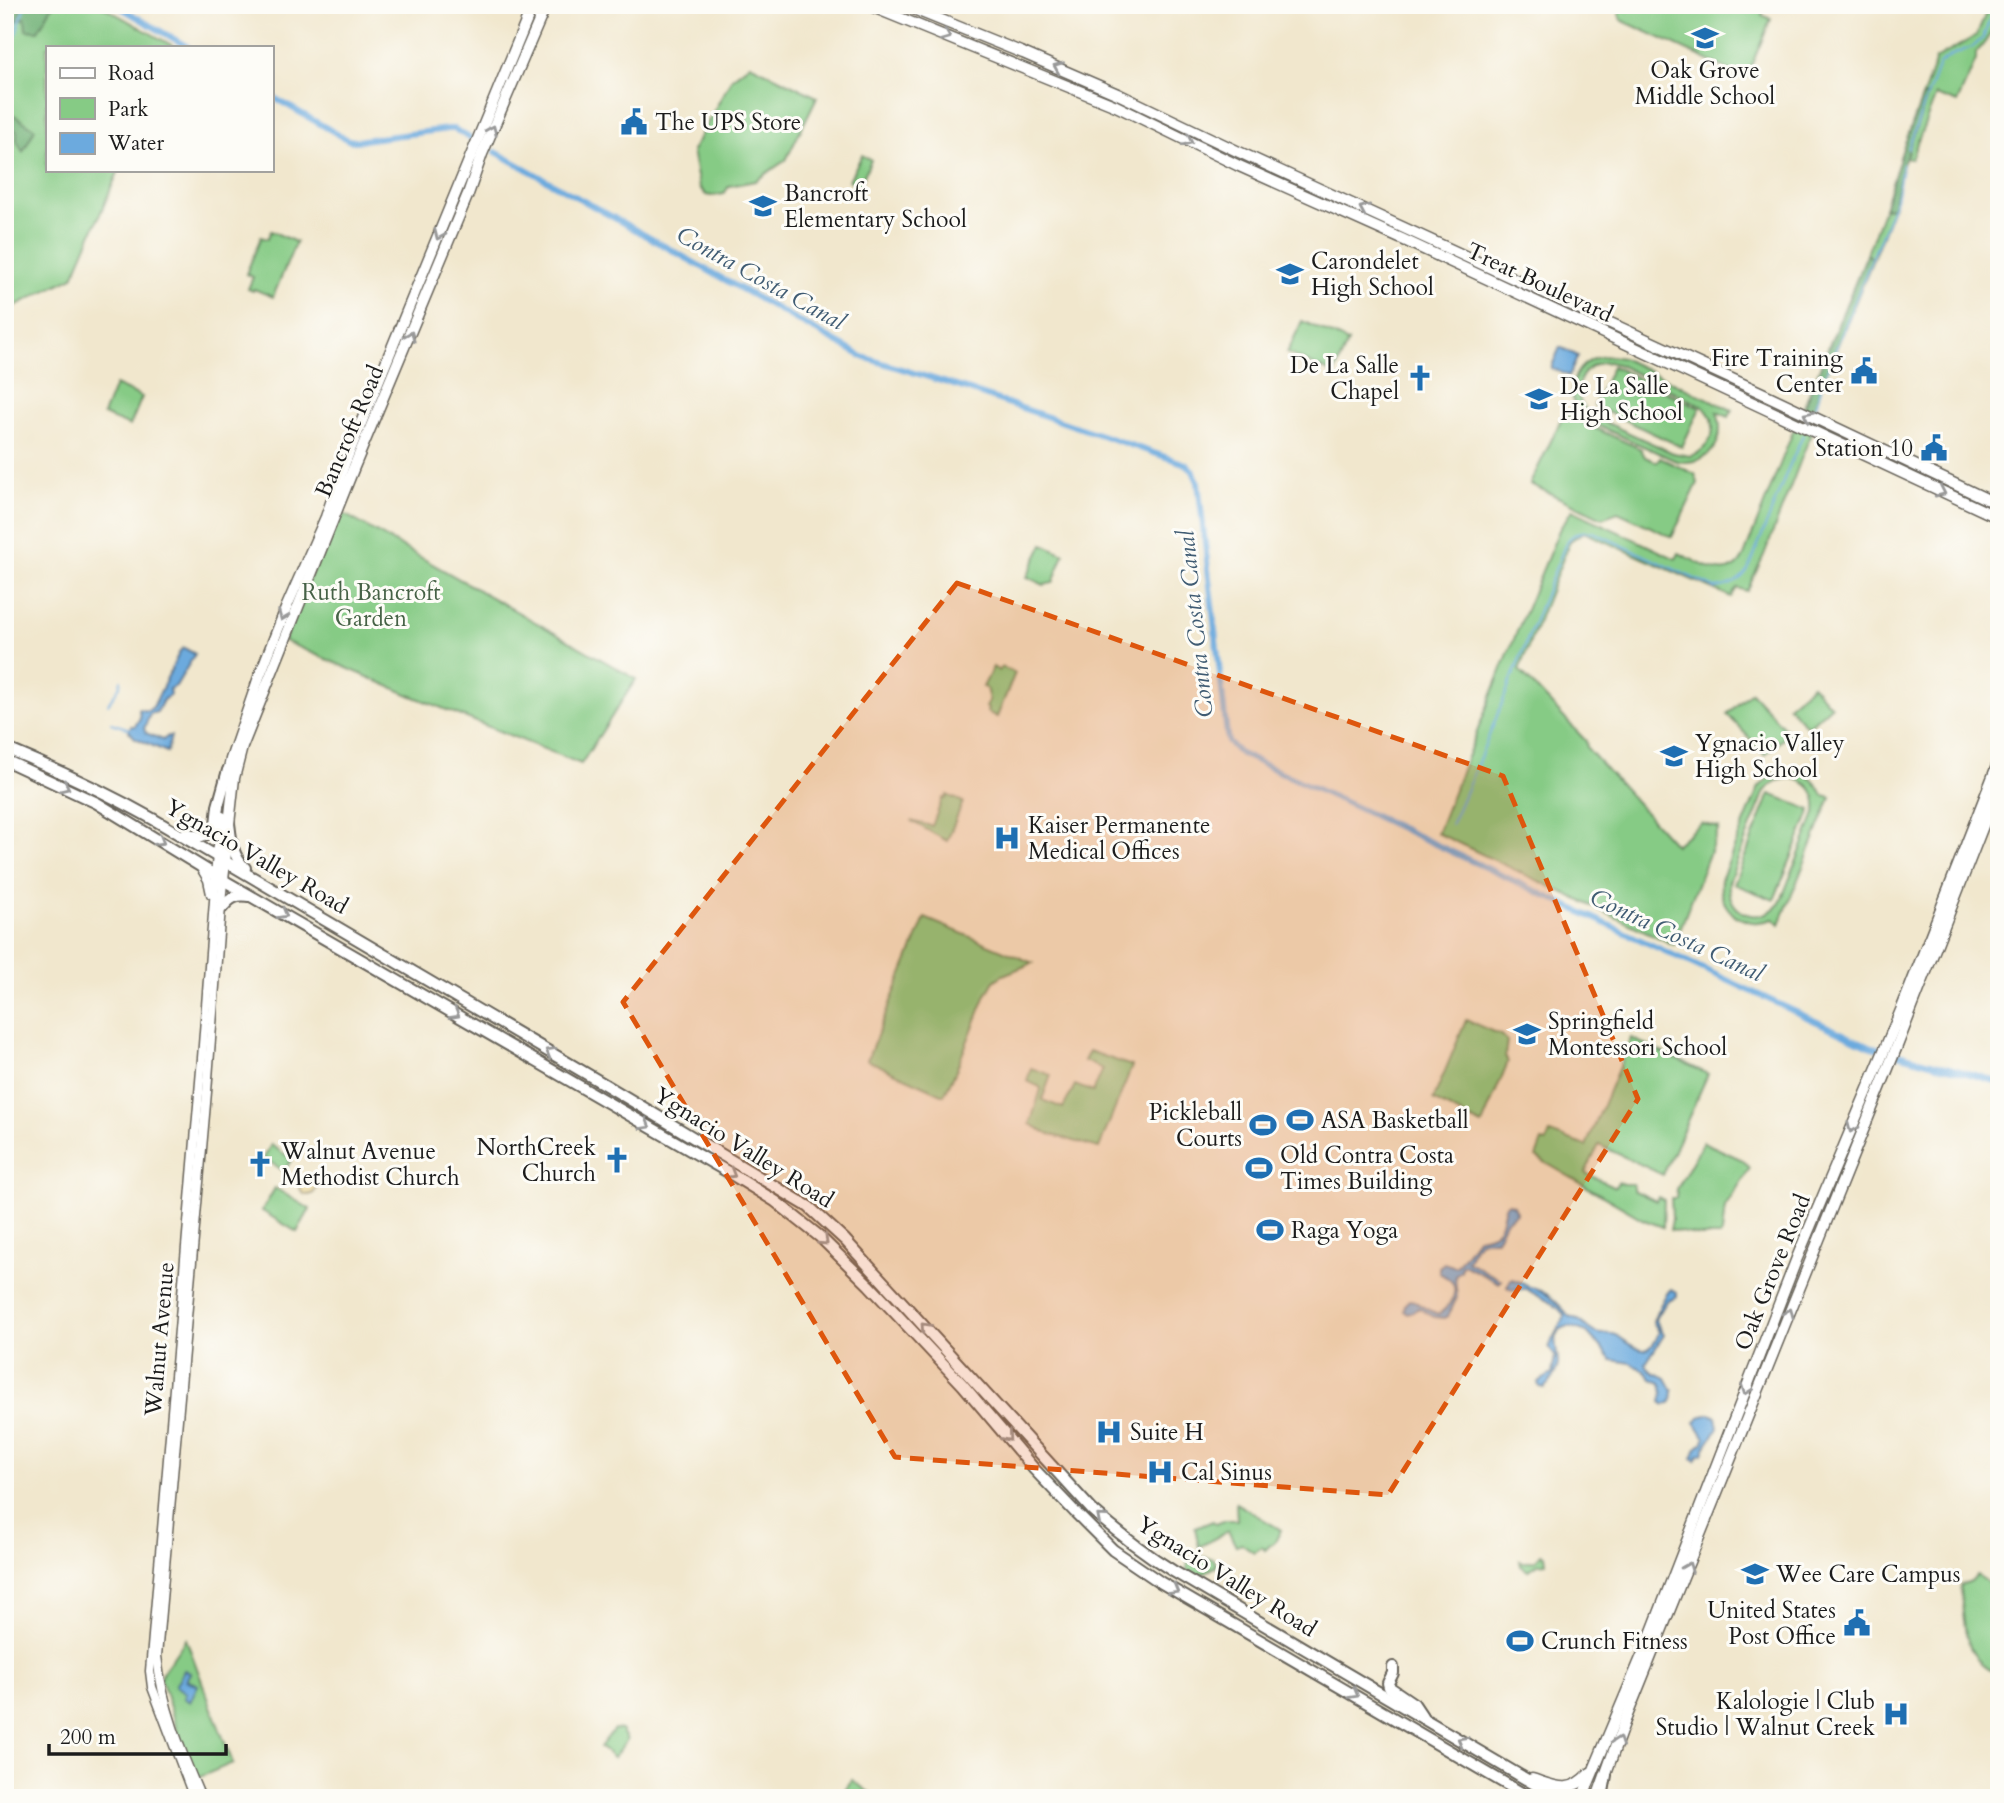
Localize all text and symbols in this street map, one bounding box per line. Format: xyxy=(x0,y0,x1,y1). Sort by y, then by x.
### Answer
school or university icon: Oak Grove Middle School xyxy=(1690,23,1720,53)
one-way arrow xyxy=(940,28,952,42)
legend xyxy=(46,46,273,172)
place label: Oak Grove Middle School xyxy=(1635,55,1775,112)
text: Road xyxy=(108,59,154,88)
one-way arrow xyxy=(1053,62,1065,76)
text: Park xyxy=(108,95,149,124)
public building icon: The UPS Store xyxy=(619,107,649,137)
place label: The UPS Store xyxy=(655,107,801,138)
one-way arrow xyxy=(484,125,498,137)
text: Water xyxy=(107,129,164,158)
one-way arrow xyxy=(1181,133,1194,147)
place label: Bancroft Elementary School xyxy=(784,178,967,235)
school or university icon: Bancroft Elementary School xyxy=(748,191,778,221)
one-way arrow xyxy=(1359,203,1371,217)
water label: Contra Costa Canal xyxy=(670,218,852,339)
one-way arrow xyxy=(433,227,447,240)
street label: Treat Boulevard xyxy=(1462,235,1619,330)
place label: Carondelet High School xyxy=(1311,246,1434,303)
school or university icon: Carondelet High School xyxy=(1275,259,1305,289)
one-way arrow xyxy=(401,331,415,343)
place label: Fire Training Center xyxy=(1711,343,1844,400)
place label: De La Salle Chapel xyxy=(1290,350,1399,407)
public building icon: Fire Training Center xyxy=(1849,356,1879,386)
street label: Bancroft Road xyxy=(308,360,392,502)
church icon: De La Salle Chapel xyxy=(1405,363,1435,393)
place label: De La Salle High School xyxy=(1560,371,1683,428)
school or university icon: De La Salle High School xyxy=(1524,384,1554,414)
one-way arrow xyxy=(1803,410,1815,424)
place label: Station 10 xyxy=(1815,433,1913,464)
public building icon: Station 10 xyxy=(1919,433,1949,463)
one-way arrow xyxy=(1934,484,1947,498)
water label: Contra Costa Canal xyxy=(1169,527,1222,719)
park label: Ruth Bancroft Garden xyxy=(302,577,440,634)
one-way arrow xyxy=(277,609,291,621)
place label: Ygnacio Valley High School xyxy=(1695,728,1845,785)
school or university icon: Ygnacio Valley High School xyxy=(1659,741,1689,771)
one-way arrow xyxy=(58,779,70,793)
street label: Ygnacio Valley Road xyxy=(160,791,355,922)
place label: Kaiser Permanente Medical Offices xyxy=(1028,810,1210,867)
hospital icon: Kaiser Permanente Medical Offices xyxy=(992,823,1022,853)
one-way arrow xyxy=(153,833,166,846)
water label: Contra Costa Canal xyxy=(1584,881,1770,991)
one-way arrow xyxy=(275,906,288,919)
one-way arrow xyxy=(447,1006,460,1019)
place label: Springfield Montessori School xyxy=(1548,1006,1727,1063)
school or university icon: Springfield Montessori School xyxy=(1512,1019,1542,1049)
one-way arrow xyxy=(544,1047,557,1060)
street label: Ygnacio Valley Road xyxy=(648,1080,840,1216)
place label: Pickleball Courts xyxy=(1149,1097,1242,1154)
sports icon: ASA Basketball xyxy=(1285,1105,1315,1135)
place label: ASA Basketball xyxy=(1321,1105,1469,1136)
sports icon: Pickleball Courts xyxy=(1248,1110,1278,1140)
one-way arrow xyxy=(639,1117,652,1130)
one-way arrow xyxy=(1846,1120,1860,1133)
place label: NorthCreek Church xyxy=(476,1132,597,1189)
place label: Walnut Avenue Methodist Church xyxy=(280,1136,460,1193)
place label: Old Contra Costa Times Building xyxy=(1280,1140,1454,1197)
church icon: NorthCreek Church xyxy=(602,1145,632,1175)
church icon: Walnut Avenue Methodist Church xyxy=(245,1149,275,1179)
sports icon: Old Contra Costa Times Building xyxy=(1244,1153,1274,1183)
one-way arrow xyxy=(724,1166,737,1179)
street label: Oak Grove Road xyxy=(1727,1189,1818,1355)
sports icon: Raga Yoga xyxy=(1255,1215,1285,1245)
place label: Raga Yoga xyxy=(1291,1215,1398,1246)
one-way arrow xyxy=(816,1233,829,1246)
street label: Walnut Avenue xyxy=(137,1261,182,1419)
one-way arrow xyxy=(1781,1308,1795,1320)
one-way arrow xyxy=(921,1322,933,1335)
one-way arrow xyxy=(1741,1383,1755,1395)
hospital icon: Suite H xyxy=(1094,1417,1124,1447)
place label: Suite H xyxy=(1130,1417,1204,1448)
one-way arrow xyxy=(999,1429,1011,1442)
hospital icon: Cal Sinus xyxy=(1145,1457,1175,1487)
place label: Cal Sinus xyxy=(1181,1457,1272,1488)
street label: Ygnacio Valley Road xyxy=(1131,1509,1323,1645)
one-way arrow xyxy=(1096,1514,1109,1526)
school or university icon: Wee Care Campus xyxy=(1740,1559,1770,1589)
place label: Wee Care Campus xyxy=(1775,1559,1961,1590)
one-way arrow xyxy=(1679,1561,1693,1573)
one-way arrow xyxy=(1167,1582,1179,1595)
place label: United States Post Office xyxy=(1707,1595,1836,1652)
public building icon: United States Post Office xyxy=(1842,1608,1872,1638)
sports icon: Crunch Fitness xyxy=(1505,1626,1535,1656)
place label: Crunch Fitness xyxy=(1541,1626,1688,1657)
one-way arrow xyxy=(1347,1686,1359,1699)
place label: Kalologie | Club Studio | Walnut Creek xyxy=(1656,1686,1876,1743)
hospital icon: Kalologie | Club Studio | Walnut Creek xyxy=(1881,1699,1911,1729)
scale bar xyxy=(49,1712,226,1756)
text: 200 m xyxy=(60,1723,116,1752)
one-way arrow xyxy=(1610,1735,1624,1748)
one-way arrow xyxy=(1456,1736,1469,1749)

